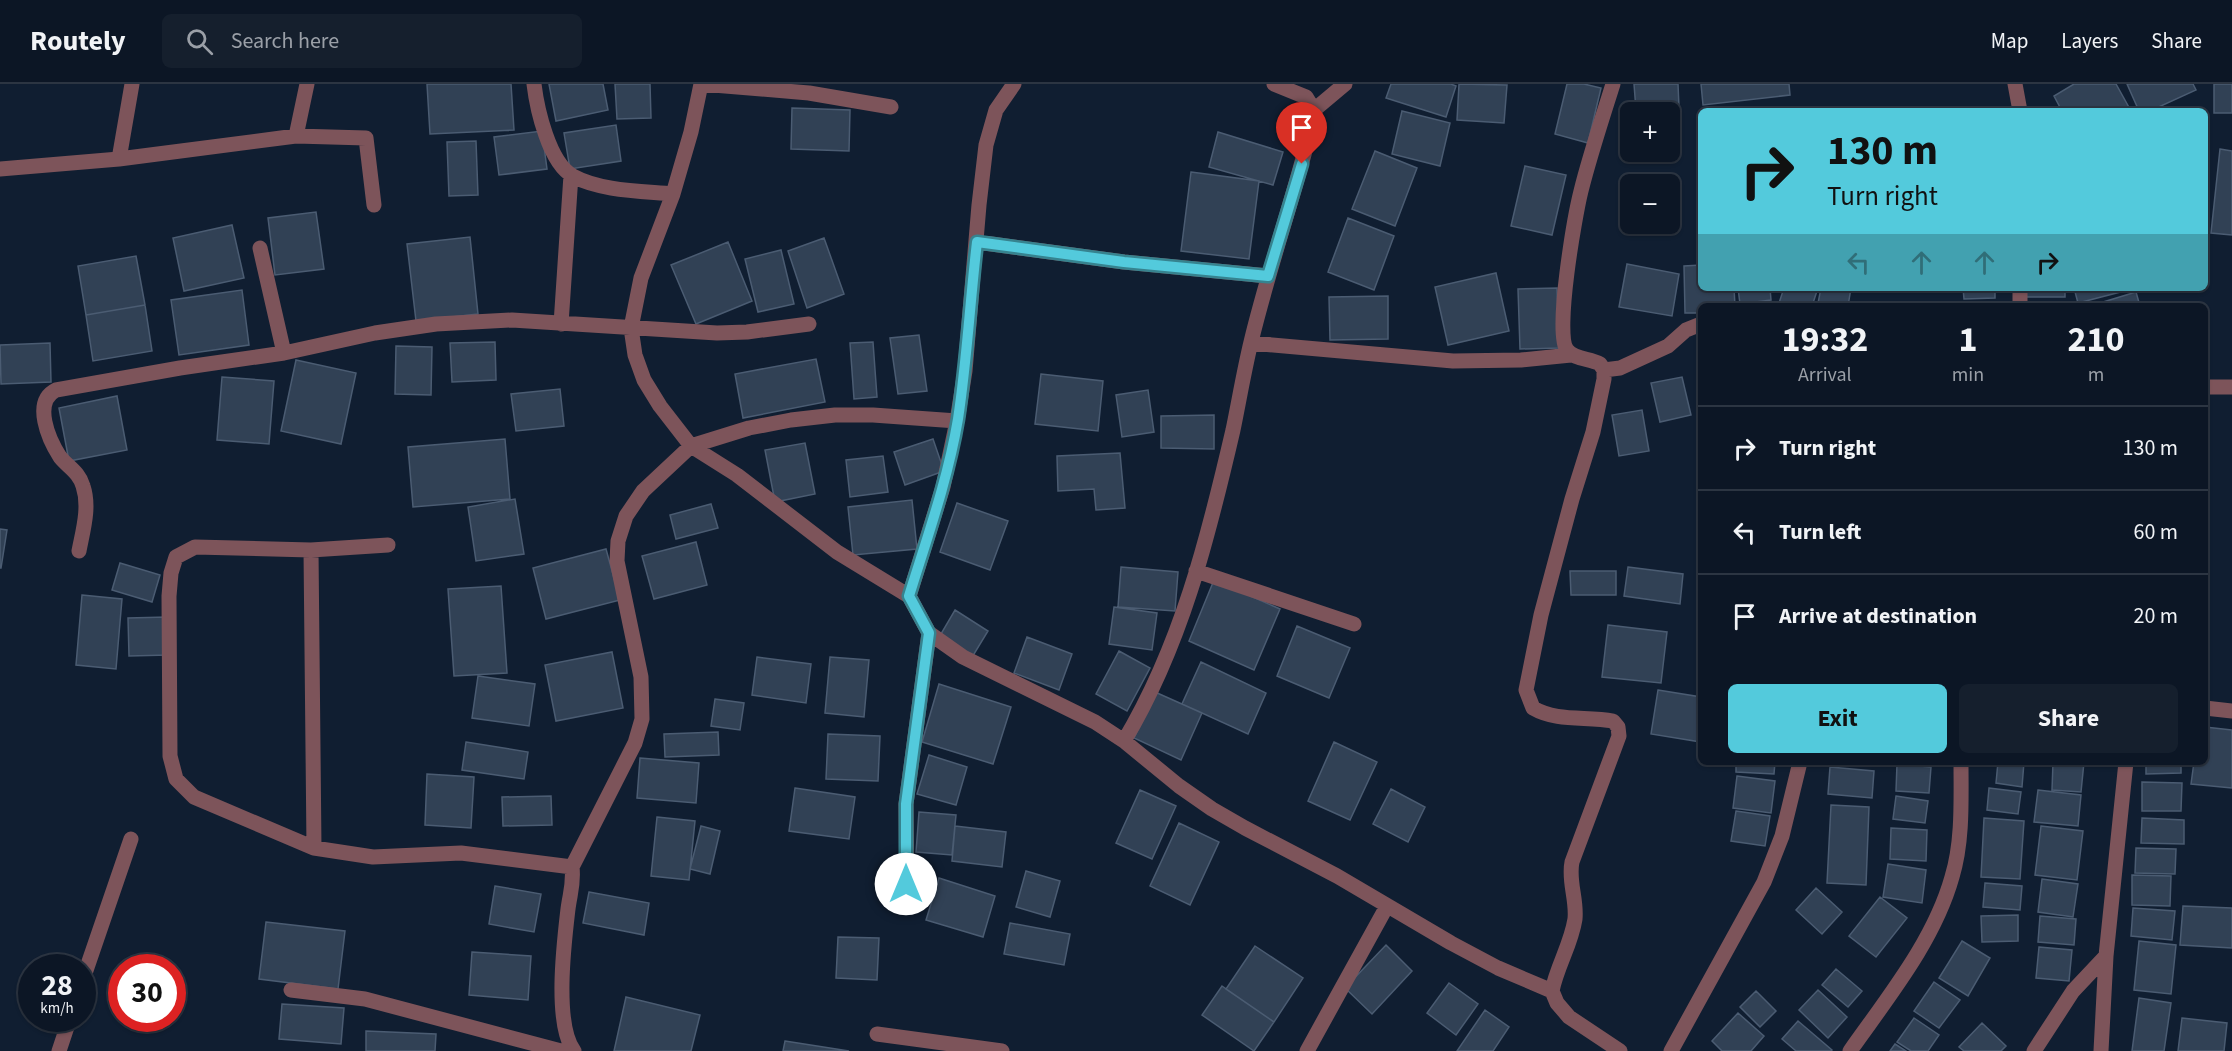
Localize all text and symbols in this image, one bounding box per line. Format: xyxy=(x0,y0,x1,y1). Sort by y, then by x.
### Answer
search box xyxy=(162,14,582,68)
text: Routely xyxy=(30,21,126,61)
icon: search xyxy=(183,25,216,58)
text: Search here xyxy=(231,25,339,57)
text: Map xyxy=(1991,26,2028,56)
text: Layers xyxy=(2061,26,2118,56)
text: Share xyxy=(2151,26,2202,56)
pin xyxy=(1276,102,1327,164)
map controls xyxy=(1620,102,1680,234)
button: + xyxy=(1620,102,1680,162)
icon: arrive xyxy=(1285,111,1318,144)
text: 130 m xyxy=(1827,121,1938,181)
icon: right xyxy=(1728,132,1806,210)
button: − xyxy=(1620,174,1680,234)
text: Turn right xyxy=(1827,177,1938,216)
icon: left xyxy=(1842,246,1875,279)
icon: ahead xyxy=(1905,246,1938,279)
icon: ahead xyxy=(1968,246,2001,279)
icon: right xyxy=(2031,246,2064,279)
text: 19:32 xyxy=(1781,314,1868,365)
text: 1 xyxy=(1958,314,1977,365)
text: 210 xyxy=(2068,314,2125,365)
text: Arrival xyxy=(1798,361,1852,389)
text: min xyxy=(1952,361,1984,389)
text: m xyxy=(2088,361,2104,389)
icon: right xyxy=(1728,432,1761,465)
text: Turn right xyxy=(1779,432,1876,464)
text: 130 m xyxy=(2123,432,2178,464)
icon: left xyxy=(1728,516,1761,549)
text: Turn left xyxy=(1779,516,1861,548)
text: 60 m xyxy=(2133,516,2178,548)
icon: arrive xyxy=(1728,600,1761,633)
text: Arrive at destination xyxy=(1779,600,1977,632)
text: 20 m xyxy=(2133,600,2178,632)
button: Exit xyxy=(1728,684,1947,753)
button: Share xyxy=(1959,684,2178,753)
position arrow xyxy=(874,852,938,916)
speed limit sign: 30 xyxy=(108,954,186,1032)
text: 28 xyxy=(41,964,73,1007)
text: km/h xyxy=(40,998,74,1019)

